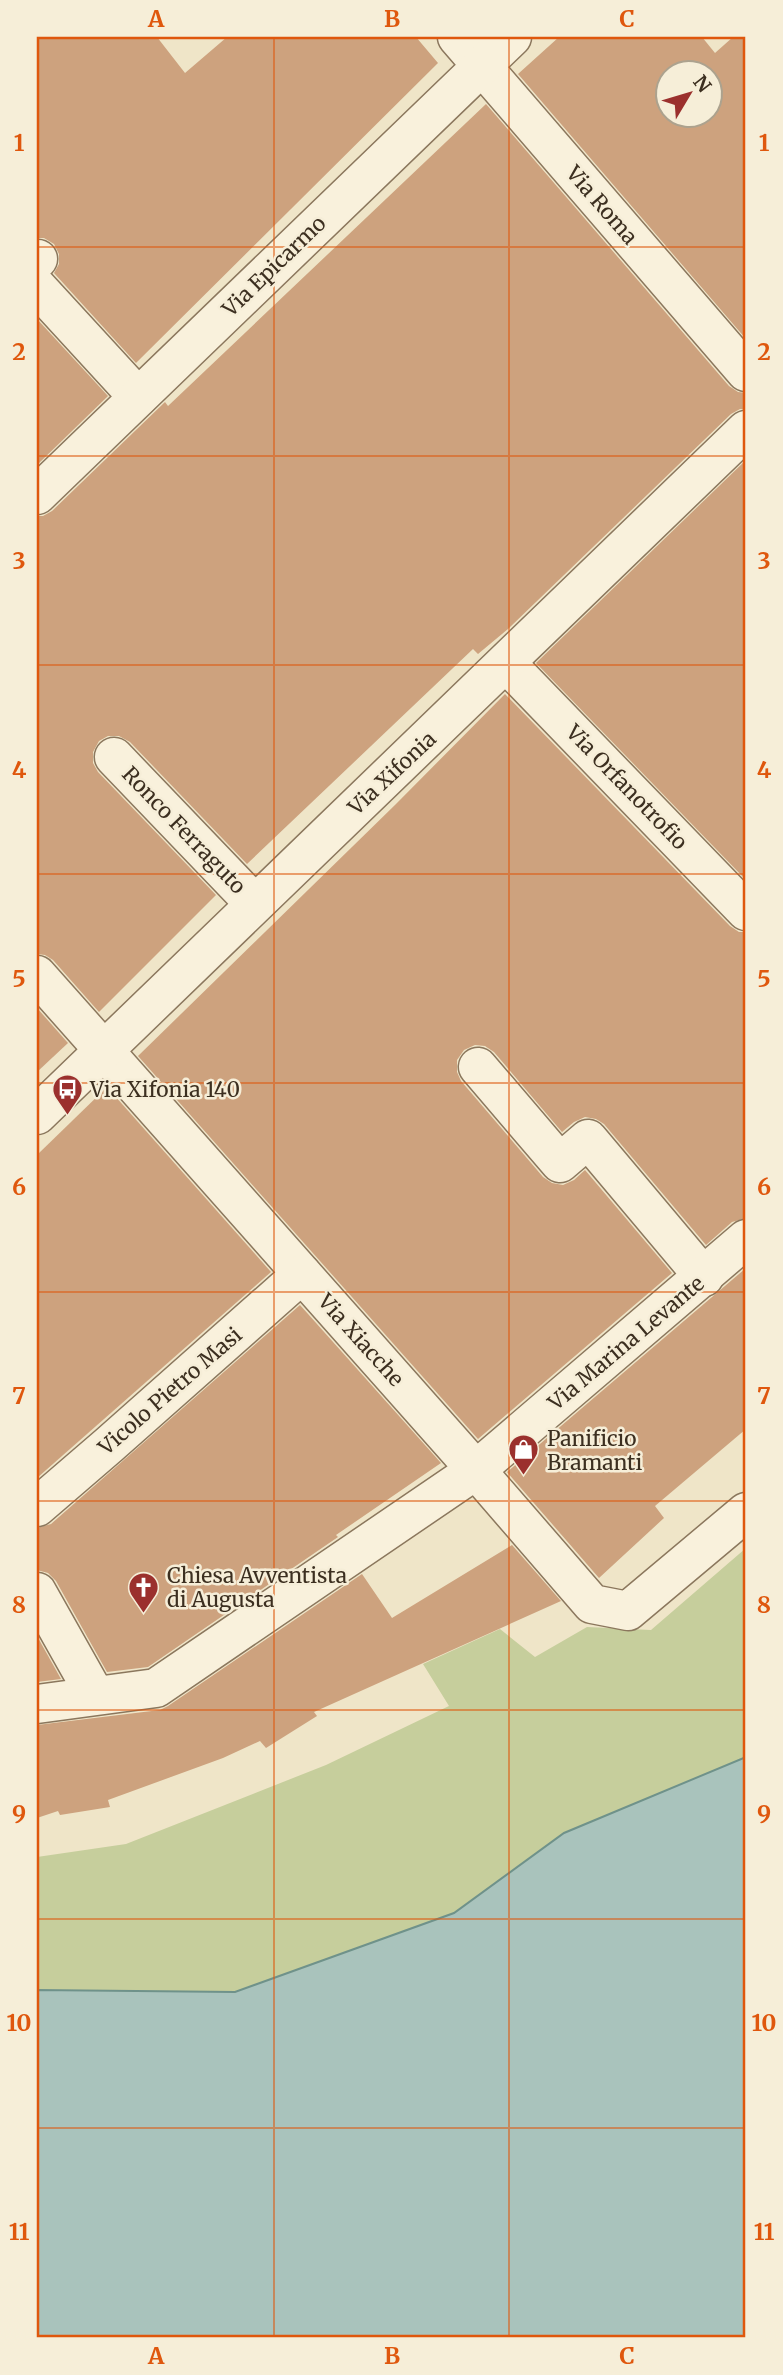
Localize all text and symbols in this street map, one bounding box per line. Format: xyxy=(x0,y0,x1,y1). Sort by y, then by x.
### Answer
text: A xyxy=(147,4,165,33)
text: B xyxy=(384,4,400,33)
text: C xyxy=(619,4,635,33)
north arrow xyxy=(654,60,724,130)
text: N xyxy=(688,70,716,97)
text: 1 xyxy=(14,128,25,157)
text: 1 xyxy=(759,128,770,157)
street label: Via Roma xyxy=(560,159,644,250)
street label: Via Epicarmo xyxy=(216,210,332,323)
text: 2 xyxy=(12,337,26,366)
text: 2 xyxy=(757,337,771,366)
text: 3 xyxy=(12,546,26,575)
text: 3 xyxy=(757,546,771,575)
street label: Via Orfanotrofio xyxy=(560,718,693,855)
street label: Via Xifonia xyxy=(342,725,442,821)
text: 4 xyxy=(12,755,27,784)
text: 4 xyxy=(757,755,772,784)
street label: Ronco Ferraguto xyxy=(116,761,252,899)
text: 5 xyxy=(12,964,26,993)
text: 5 xyxy=(757,964,771,993)
bus stop icon: Via Xifonia 140 xyxy=(50,1072,84,1116)
place label: Via Xifonia 140 xyxy=(89,1076,240,1103)
text: 6 xyxy=(12,1172,26,1201)
text: 6 xyxy=(757,1172,771,1201)
street label: Via Marina Levante xyxy=(542,1270,709,1417)
street label: Via Xiacche xyxy=(312,1287,410,1392)
street label: Vicolo Pietro Masi xyxy=(92,1321,247,1461)
text: 7 xyxy=(12,1381,26,1410)
text: 7 xyxy=(757,1381,771,1410)
place label: Panificio Bramanti xyxy=(547,1425,642,1476)
shop icon: Panificio Bramanti xyxy=(507,1433,541,1477)
place label: Chiesa Avventista di Augusta xyxy=(167,1562,347,1613)
church icon: Chiesa Avventista di Augusta xyxy=(127,1570,161,1614)
text: 8 xyxy=(12,1590,26,1619)
text: 8 xyxy=(757,1590,771,1619)
text: 9 xyxy=(12,1799,26,1828)
text: 9 xyxy=(757,1799,771,1828)
text: 10 xyxy=(7,2008,31,2037)
text: 10 xyxy=(752,2008,776,2037)
text: 11 xyxy=(9,2217,30,2246)
text: 11 xyxy=(754,2217,775,2246)
text: A xyxy=(147,2341,165,2370)
text: B xyxy=(384,2341,400,2370)
text: C xyxy=(619,2341,635,2370)

